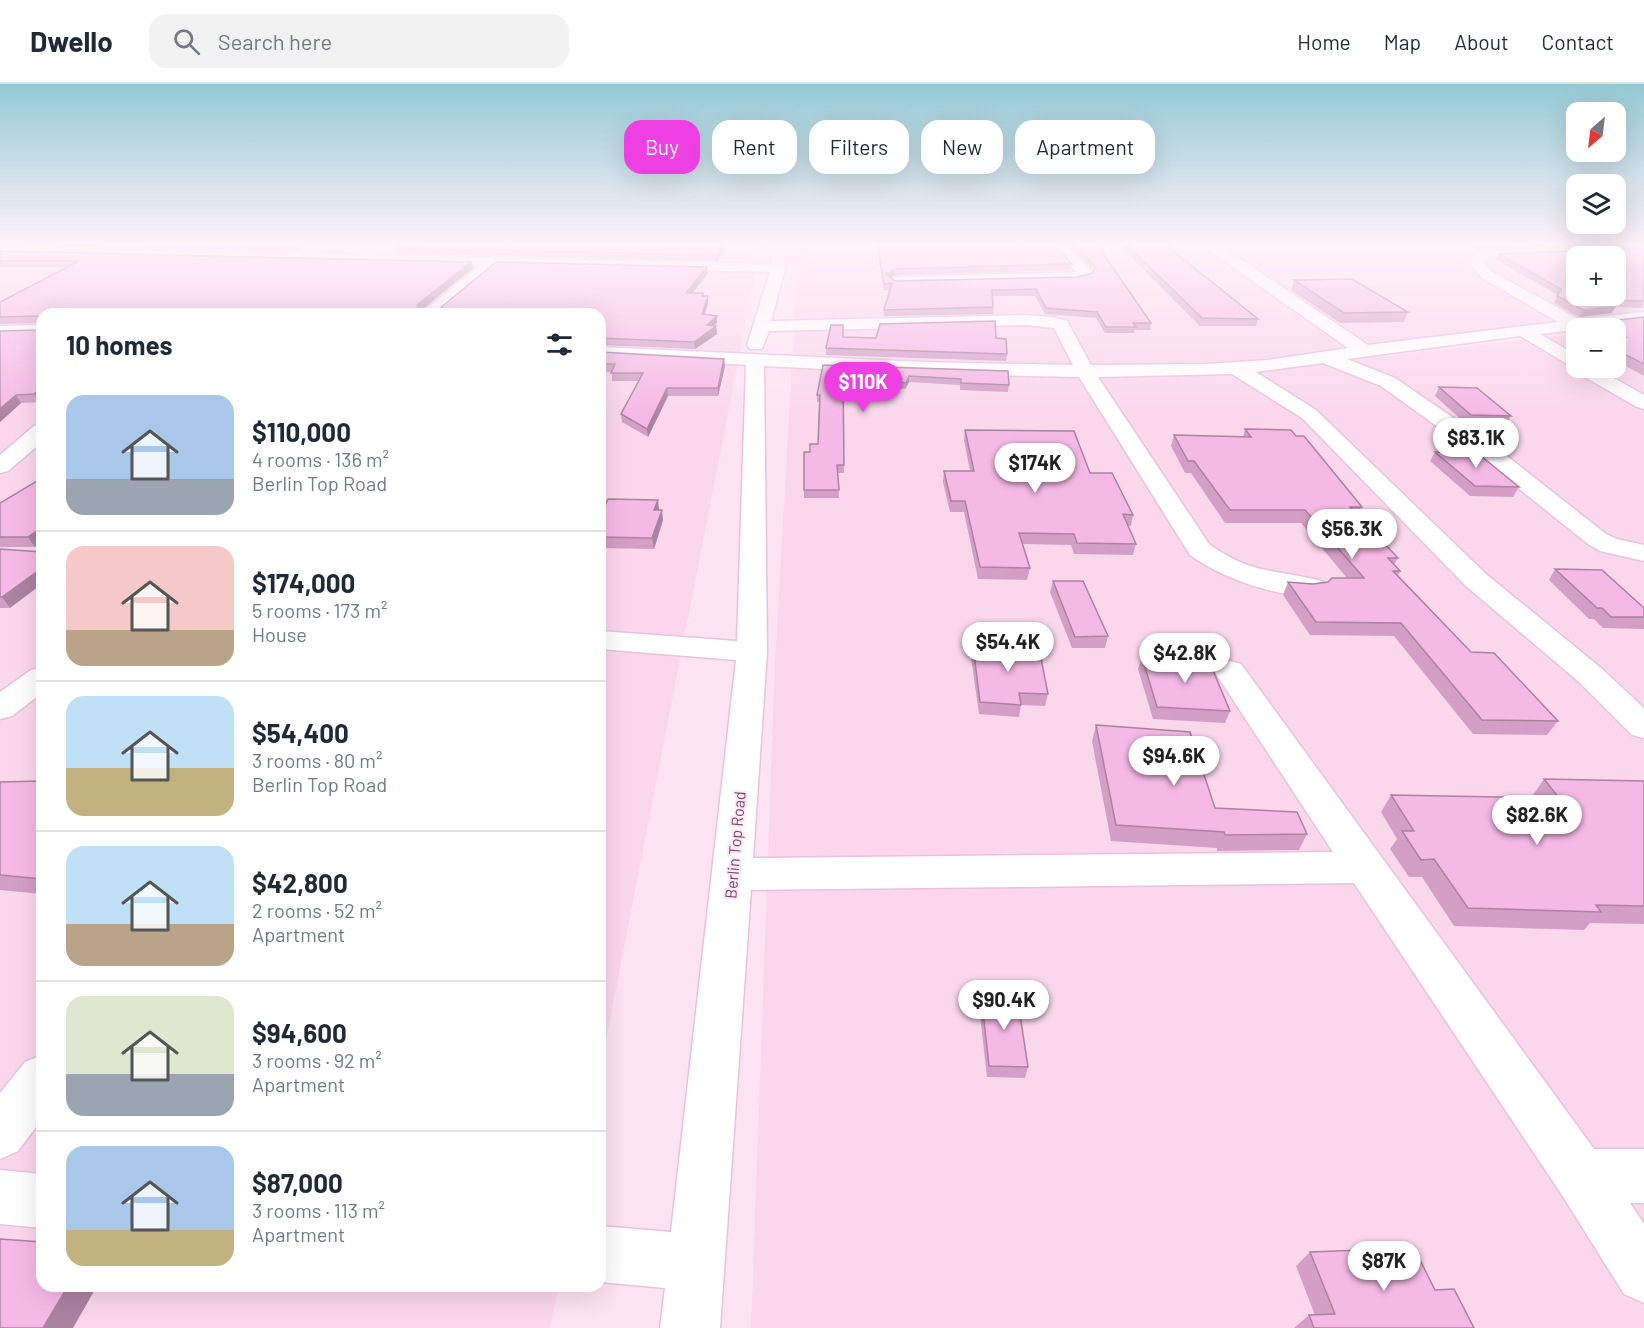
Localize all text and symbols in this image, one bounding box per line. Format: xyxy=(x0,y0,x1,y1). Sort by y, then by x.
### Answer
search box xyxy=(149,14,569,68)
text: Dwello xyxy=(30,24,113,58)
icon: search xyxy=(170,25,203,58)
text: Search here xyxy=(218,28,332,54)
text: Home xyxy=(1297,29,1351,54)
text: Map xyxy=(1384,29,1421,54)
text: About xyxy=(1454,29,1509,54)
text: Contact xyxy=(1542,29,1614,54)
north arrow xyxy=(1566,102,1626,162)
map controls xyxy=(1566,102,1626,378)
chip: Buy xyxy=(624,120,700,174)
chip: Rent xyxy=(712,120,797,174)
chip: Filters xyxy=(809,120,909,174)
chip: New xyxy=(921,120,1003,174)
chip: Apartment xyxy=(1015,120,1155,174)
button: layers xyxy=(1566,174,1626,234)
button: + xyxy=(1566,246,1626,306)
button: − xyxy=(1566,318,1626,378)
icon: filters xyxy=(543,328,576,361)
text: 10 homes xyxy=(66,329,173,360)
pin: $110K xyxy=(821,362,905,413)
text: $110K xyxy=(838,369,888,393)
text: $110,000 xyxy=(252,416,351,447)
pin: $83.1K xyxy=(1427,418,1525,469)
icon: home xyxy=(114,419,186,491)
text: $83.1K xyxy=(1447,425,1505,449)
pin: $174K xyxy=(993,443,1077,494)
text: 4 rooms · 136 m² xyxy=(252,447,389,471)
text: $174K xyxy=(1008,450,1062,474)
text: Berlin Top Road xyxy=(252,471,387,495)
pin: $56.3K xyxy=(1303,509,1401,560)
text: $56.3K xyxy=(1321,516,1383,540)
text: $174,000 xyxy=(252,567,355,598)
icon: home xyxy=(114,570,186,642)
text: 5 rooms · 173 m² xyxy=(252,598,387,622)
text: House xyxy=(252,622,307,646)
pin: $54.4K xyxy=(959,622,1057,673)
text: $54.4K xyxy=(976,629,1040,653)
pin: $42.8K xyxy=(1136,633,1234,684)
text: $42.8K xyxy=(1153,640,1217,664)
text: $54,400 xyxy=(252,717,349,748)
icon: home xyxy=(114,720,186,792)
pin: $94.6K xyxy=(1125,736,1223,787)
text: $94.6K xyxy=(1143,743,1205,767)
text: 3 rooms · 80 m² xyxy=(252,748,382,772)
text: Berlin Top Road xyxy=(252,772,387,796)
street label: Berlin Top Road xyxy=(720,790,749,900)
pin: $82.6K xyxy=(1488,795,1586,846)
text: $82.6K xyxy=(1506,802,1568,826)
text: $42,800 xyxy=(252,867,348,898)
icon: home xyxy=(114,870,186,942)
text: 2 rooms · 52 m² xyxy=(252,898,382,922)
text: Apartment xyxy=(252,922,345,946)
pin: $90.4K xyxy=(955,980,1053,1031)
text: $90.4K xyxy=(972,987,1036,1011)
text: $94,600 xyxy=(252,1017,347,1048)
icon: home xyxy=(114,1020,186,1092)
text: 3 rooms · 92 m² xyxy=(252,1048,382,1072)
text: Apartment xyxy=(252,1072,345,1096)
text: $87,000 xyxy=(252,1167,343,1198)
icon: home xyxy=(114,1170,186,1242)
text: 3 rooms · 113 m² xyxy=(252,1198,385,1222)
text: Apartment xyxy=(252,1222,345,1246)
pin: $87K xyxy=(1348,1241,1420,1292)
text: $87K xyxy=(1362,1248,1406,1272)

